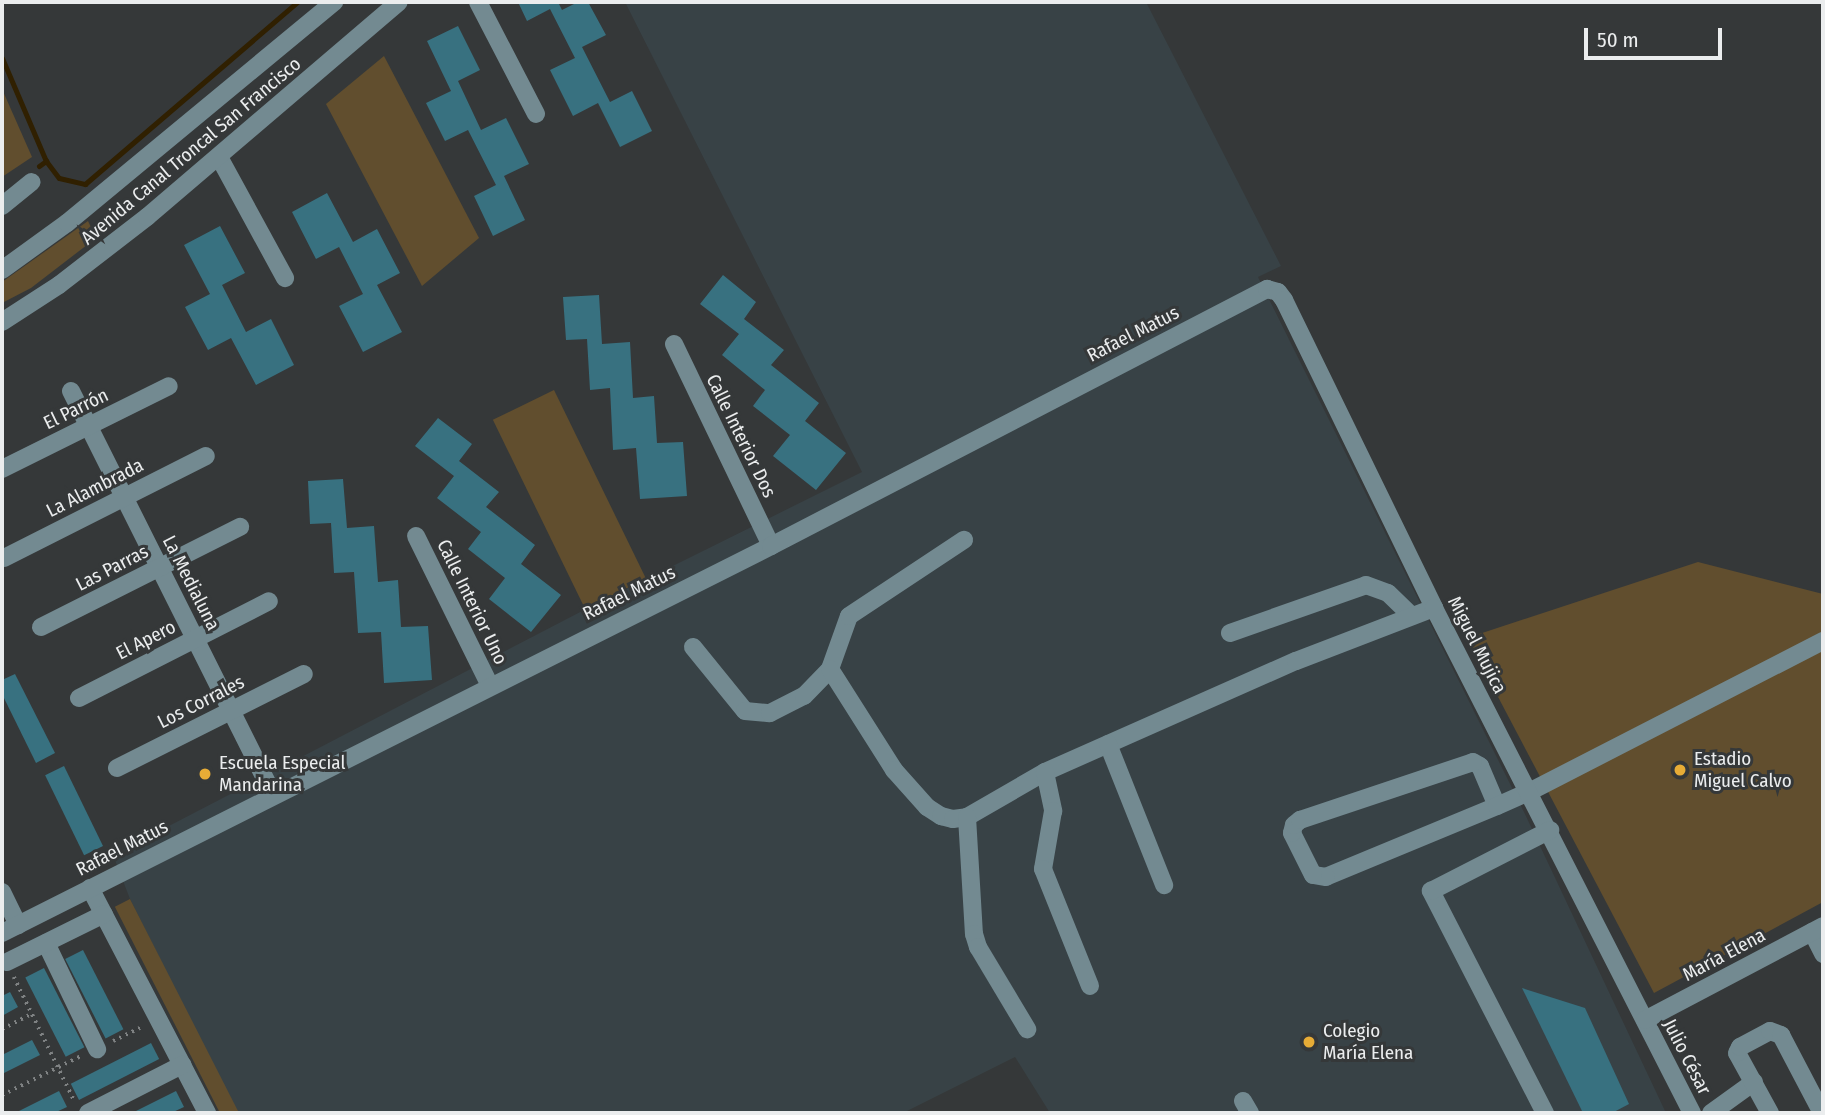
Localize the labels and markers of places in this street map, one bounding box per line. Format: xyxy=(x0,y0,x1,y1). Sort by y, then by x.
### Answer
place label: Estadio Miguel Calvo xyxy=(1694,748,1792,792)
place label: Escuela Especial Mandarina xyxy=(219,752,345,796)
marker: Estadio Miguel Calvo xyxy=(1672,762,1688,778)
marker: Escuela Especial Mandarina xyxy=(197,766,213,782)
place label: Colegio María Elena xyxy=(1323,1020,1413,1064)
marker: Colegio María Elena xyxy=(1301,1034,1317,1050)

